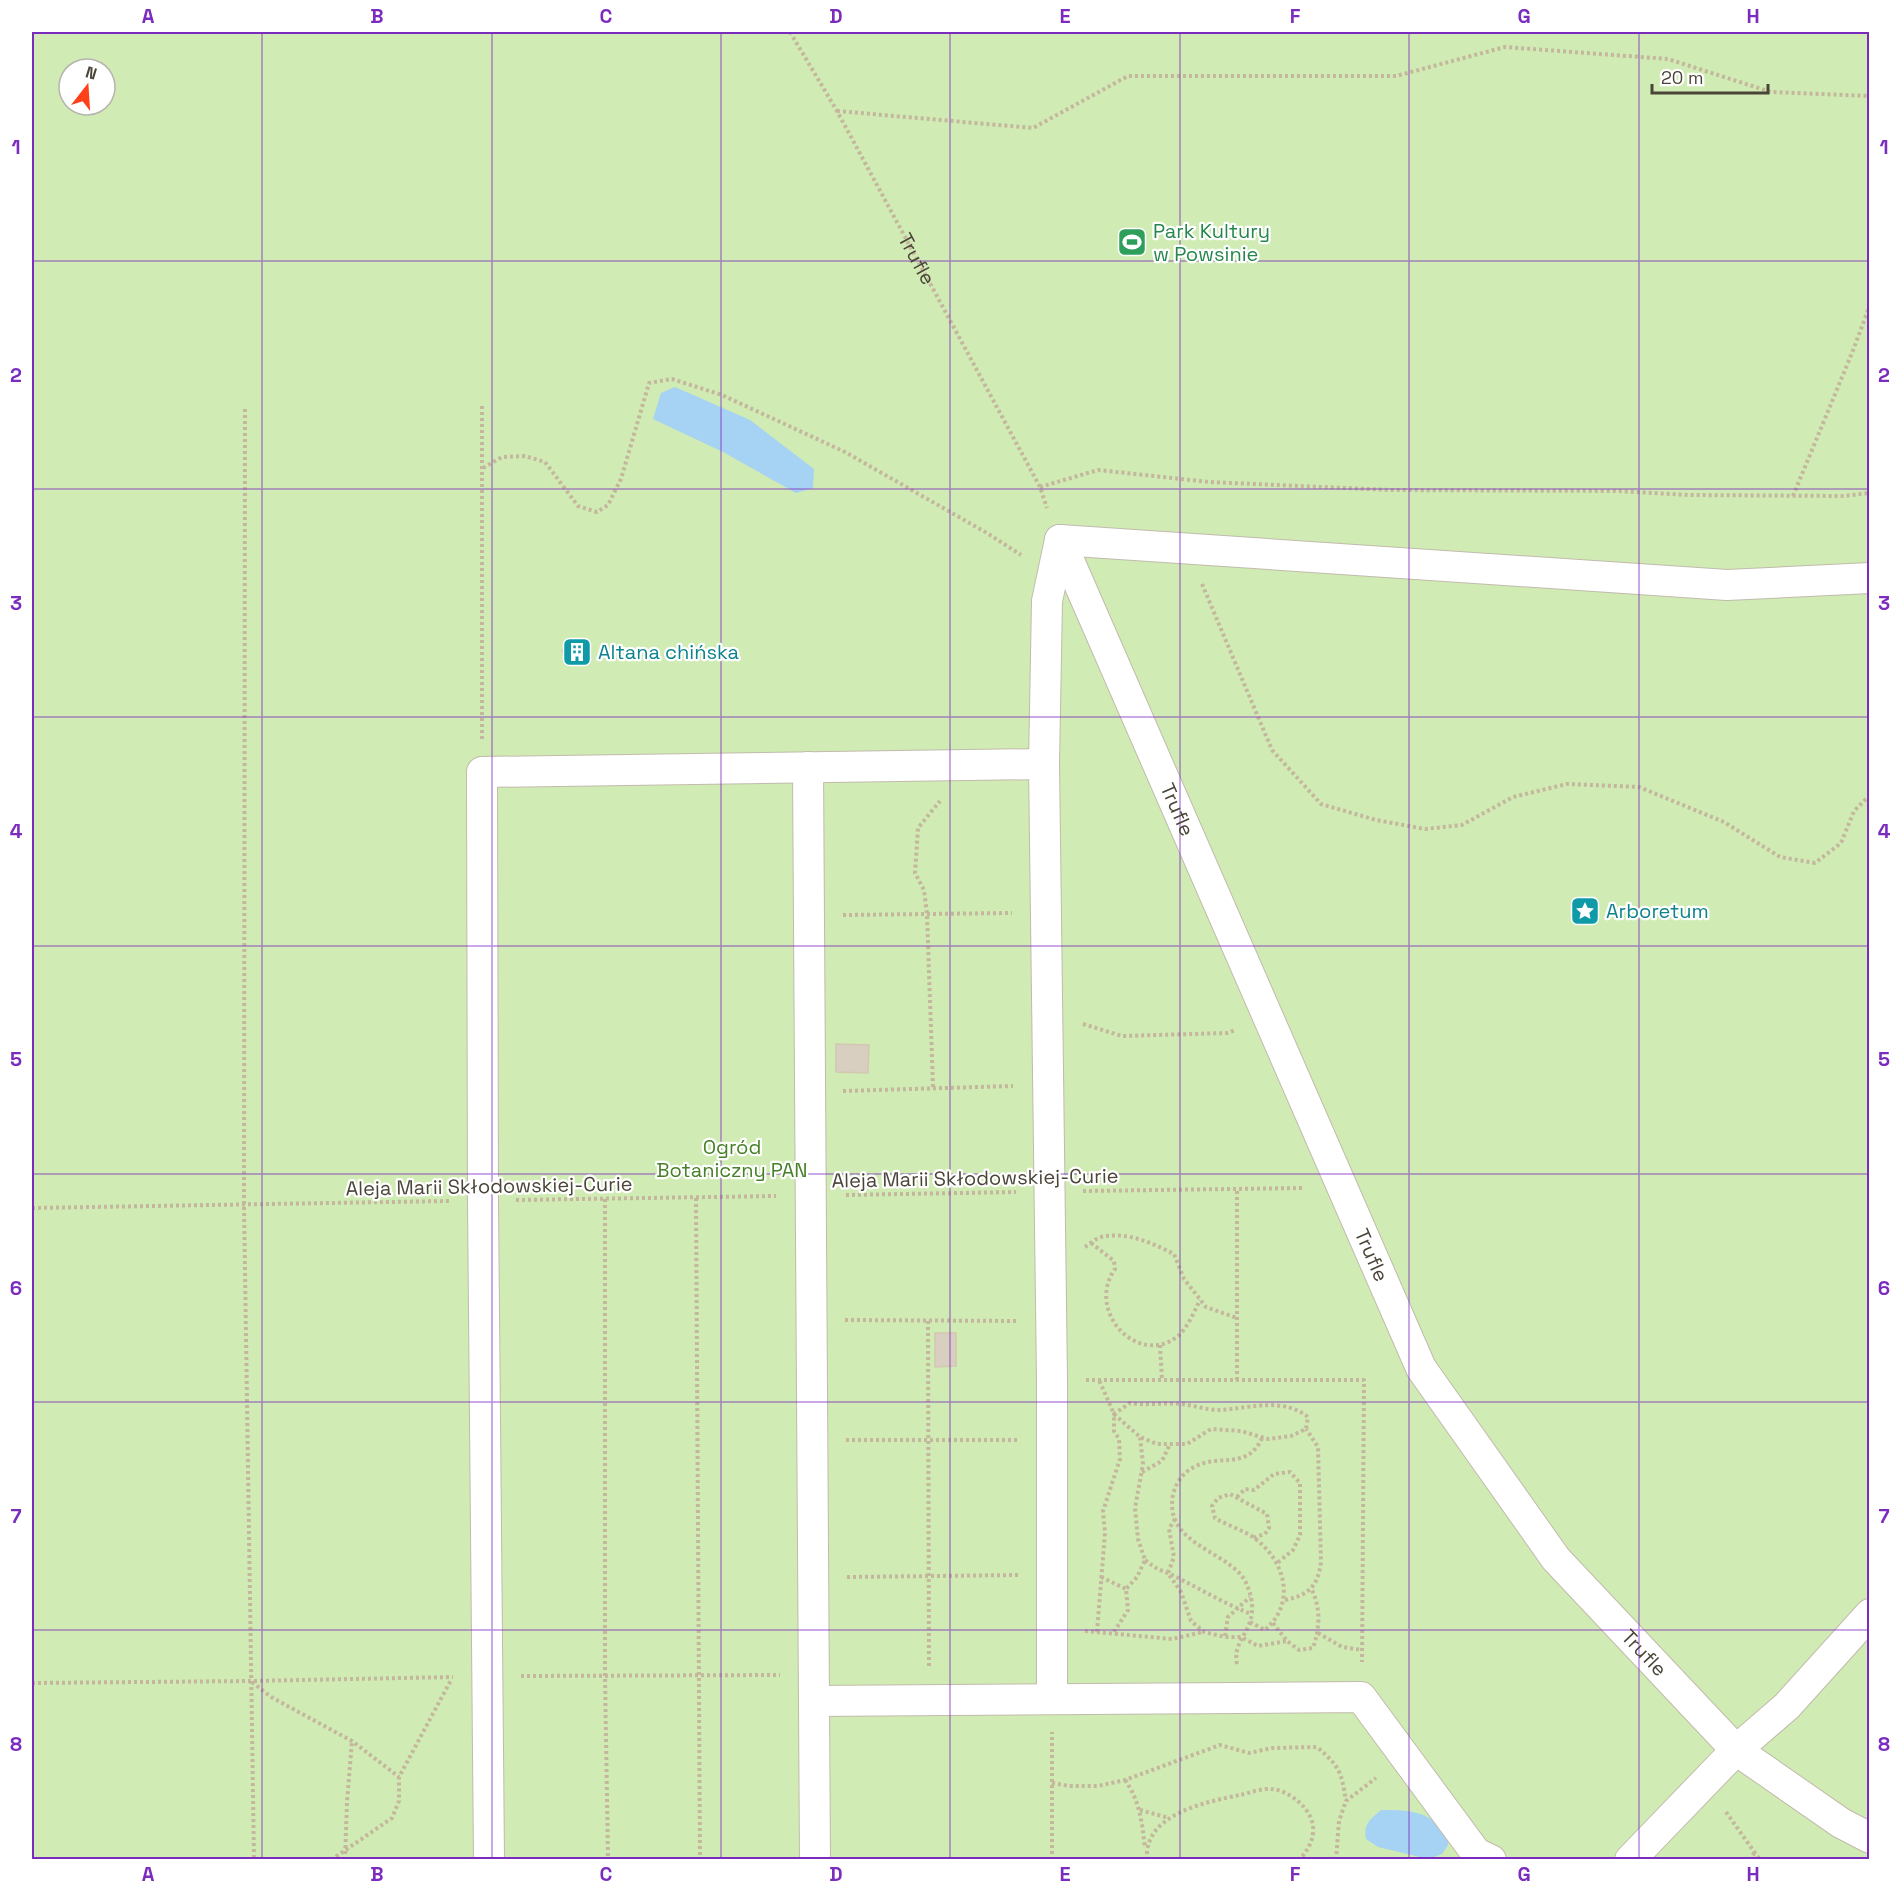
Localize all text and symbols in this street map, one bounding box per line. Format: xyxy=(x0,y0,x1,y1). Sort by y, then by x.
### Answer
text: A xyxy=(142,3,155,29)
text: B xyxy=(370,3,384,29)
text: C xyxy=(600,3,613,29)
text: D xyxy=(829,3,843,29)
text: E xyxy=(1059,3,1071,29)
text: F xyxy=(1290,3,1301,29)
text: G xyxy=(1517,3,1531,29)
text: H xyxy=(1746,3,1760,29)
north arrow xyxy=(57,57,117,117)
scale bar xyxy=(1652,57,1768,95)
text: N xyxy=(83,62,99,85)
text: 20 m xyxy=(1661,66,1704,89)
text: 1 xyxy=(11,134,21,160)
text: 1 xyxy=(1879,134,1889,160)
place label: Park Kultury w Powsinie xyxy=(1153,218,1270,267)
sports icon: Park Kultury w Powsinie xyxy=(1116,226,1148,258)
street label: Trufle xyxy=(892,228,941,289)
text: 2 xyxy=(10,362,22,388)
text: 2 xyxy=(1878,362,1890,388)
text: 3 xyxy=(10,590,22,616)
text: 3 xyxy=(1878,590,1890,616)
building icon: Altana chińska xyxy=(561,636,593,668)
place label: Altana chińska xyxy=(598,639,739,665)
street label: Trufle xyxy=(1155,779,1200,840)
text: 4 xyxy=(10,818,23,844)
text: 4 xyxy=(1878,818,1891,844)
place icon: Arboretum xyxy=(1569,895,1601,927)
place label: Arboretum xyxy=(1606,898,1709,924)
text: 5 xyxy=(10,1046,22,1072)
text: 5 xyxy=(1878,1046,1890,1072)
park label: Ogród Botaniczny PAN xyxy=(656,1134,808,1183)
street label: Aleja Marii Skłodowskiej-Curie xyxy=(831,1162,1119,1194)
street label: Aleja Marii Skłodowskiej-Curie xyxy=(345,1170,633,1202)
street label: Trufle xyxy=(1349,1225,1395,1285)
text: 6 xyxy=(10,1275,22,1301)
text: 6 xyxy=(1878,1275,1890,1301)
text: 7 xyxy=(10,1503,22,1529)
text: 7 xyxy=(1878,1503,1890,1529)
street label: Trufle xyxy=(1616,1624,1673,1682)
text: 8 xyxy=(10,1731,22,1757)
text: 8 xyxy=(1878,1731,1890,1757)
text: A xyxy=(142,1861,155,1887)
text: B xyxy=(370,1861,384,1887)
text: C xyxy=(600,1861,613,1887)
text: D xyxy=(829,1861,843,1887)
text: E xyxy=(1059,1861,1071,1887)
text: F xyxy=(1290,1861,1301,1887)
text: G xyxy=(1517,1861,1531,1887)
text: H xyxy=(1746,1861,1760,1887)

